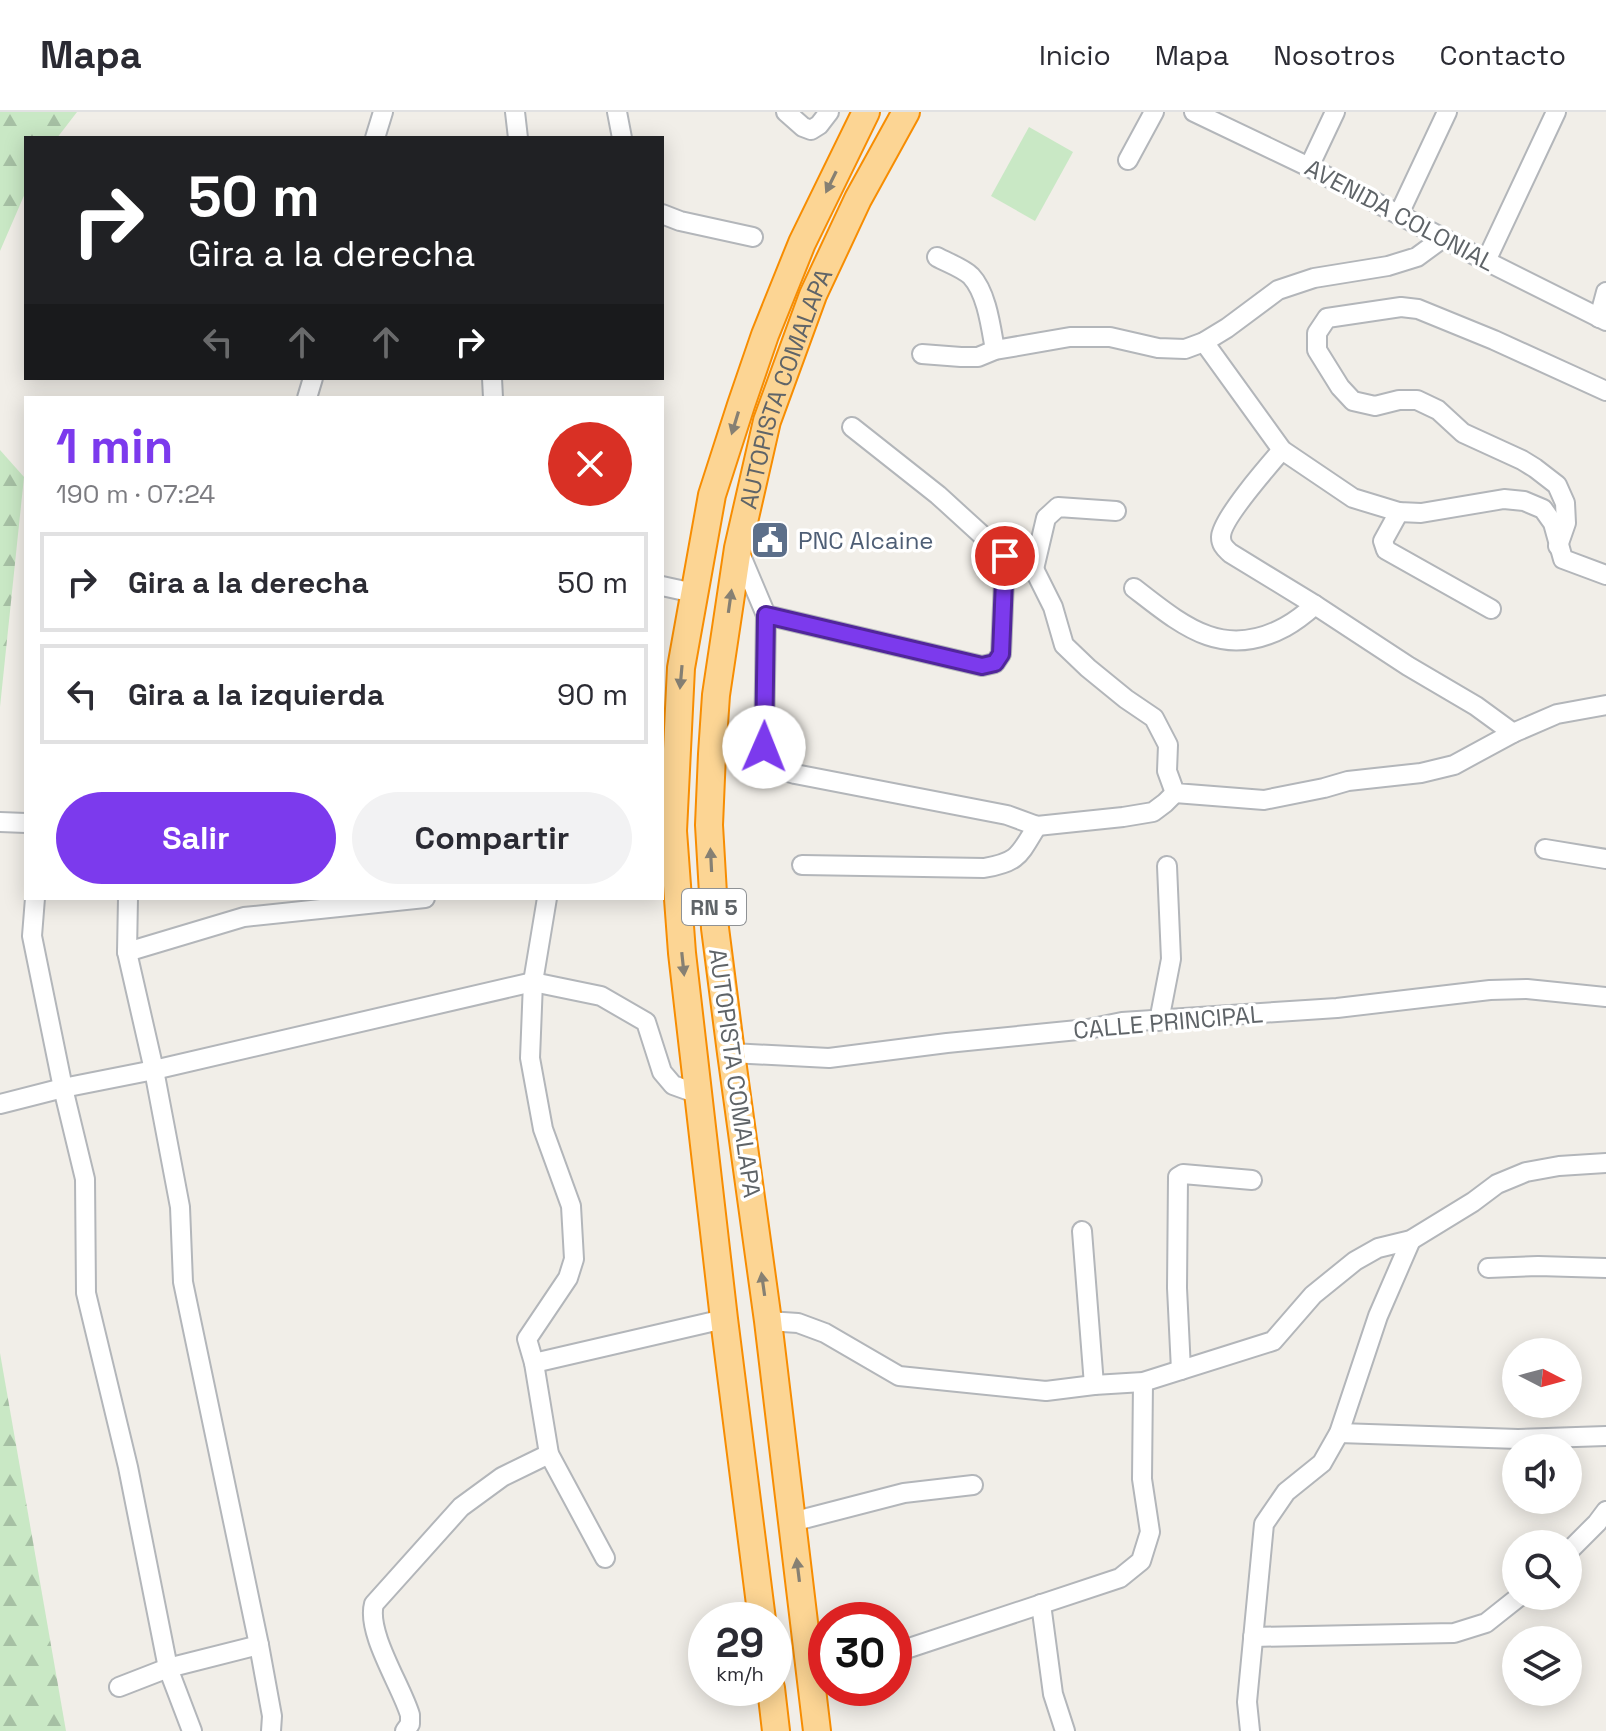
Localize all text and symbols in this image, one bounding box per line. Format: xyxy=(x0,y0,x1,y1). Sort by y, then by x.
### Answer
text: Mapa xyxy=(40,31,142,79)
text: Inicio xyxy=(1039,37,1111,73)
text: Mapa xyxy=(1155,37,1229,73)
text: Nosotros xyxy=(1273,37,1396,73)
text: Contacto xyxy=(1440,37,1566,73)
street label: AVENIDA COLONIAL xyxy=(1300,152,1500,278)
text: 50 m xyxy=(188,161,320,232)
icon: right xyxy=(56,168,160,272)
one-way arrow xyxy=(824,170,838,193)
text: Gira a la derecha xyxy=(188,231,475,277)
street label: AUTOPISTA COMALAPA xyxy=(732,263,839,512)
icon: left xyxy=(196,320,240,364)
icon: ahead xyxy=(280,320,324,364)
icon: ahead xyxy=(364,320,408,364)
icon: right xyxy=(448,320,492,364)
one-way arrow xyxy=(728,412,741,436)
text: 1 min xyxy=(56,416,173,477)
button: close xyxy=(548,422,632,506)
text: 190 m · 07:24 xyxy=(56,477,215,511)
public building icon: PNC Alcaine xyxy=(749,519,791,561)
pin xyxy=(971,522,1039,590)
place label: PNC Alcaine xyxy=(798,525,934,556)
icon: arrive xyxy=(983,534,1027,578)
icon: right xyxy=(60,560,104,604)
text: Gira a la derecha xyxy=(128,563,369,602)
text: 50 m xyxy=(557,563,628,602)
one-way arrow xyxy=(724,588,737,613)
one-way arrow xyxy=(674,665,687,690)
icon: left xyxy=(60,672,104,716)
text: Gira a la izquierda xyxy=(128,675,384,714)
text: 90 m xyxy=(557,675,628,714)
position arrow xyxy=(722,705,806,789)
button: Salir xyxy=(56,792,336,884)
button: Compartir xyxy=(352,792,632,884)
one-way arrow xyxy=(704,847,717,872)
road number: RN 5 xyxy=(682,889,746,925)
street label: AUTOPISTA COMALAPA xyxy=(702,946,768,1200)
one-way arrow xyxy=(677,952,690,977)
street label: CALLE PRINCIPAL xyxy=(1072,998,1264,1046)
one-way arrow xyxy=(756,1271,769,1296)
north arrow xyxy=(1502,1338,1582,1418)
map controls xyxy=(1502,1338,1582,1706)
button: sound xyxy=(1502,1434,1582,1514)
button: search xyxy=(1502,1530,1582,1610)
one-way arrow xyxy=(791,1557,804,1582)
speed limit sign: 30 xyxy=(808,1602,912,1706)
text: 29 xyxy=(716,1618,764,1669)
button: layers xyxy=(1502,1626,1582,1706)
text: km/h xyxy=(716,1661,764,1687)

